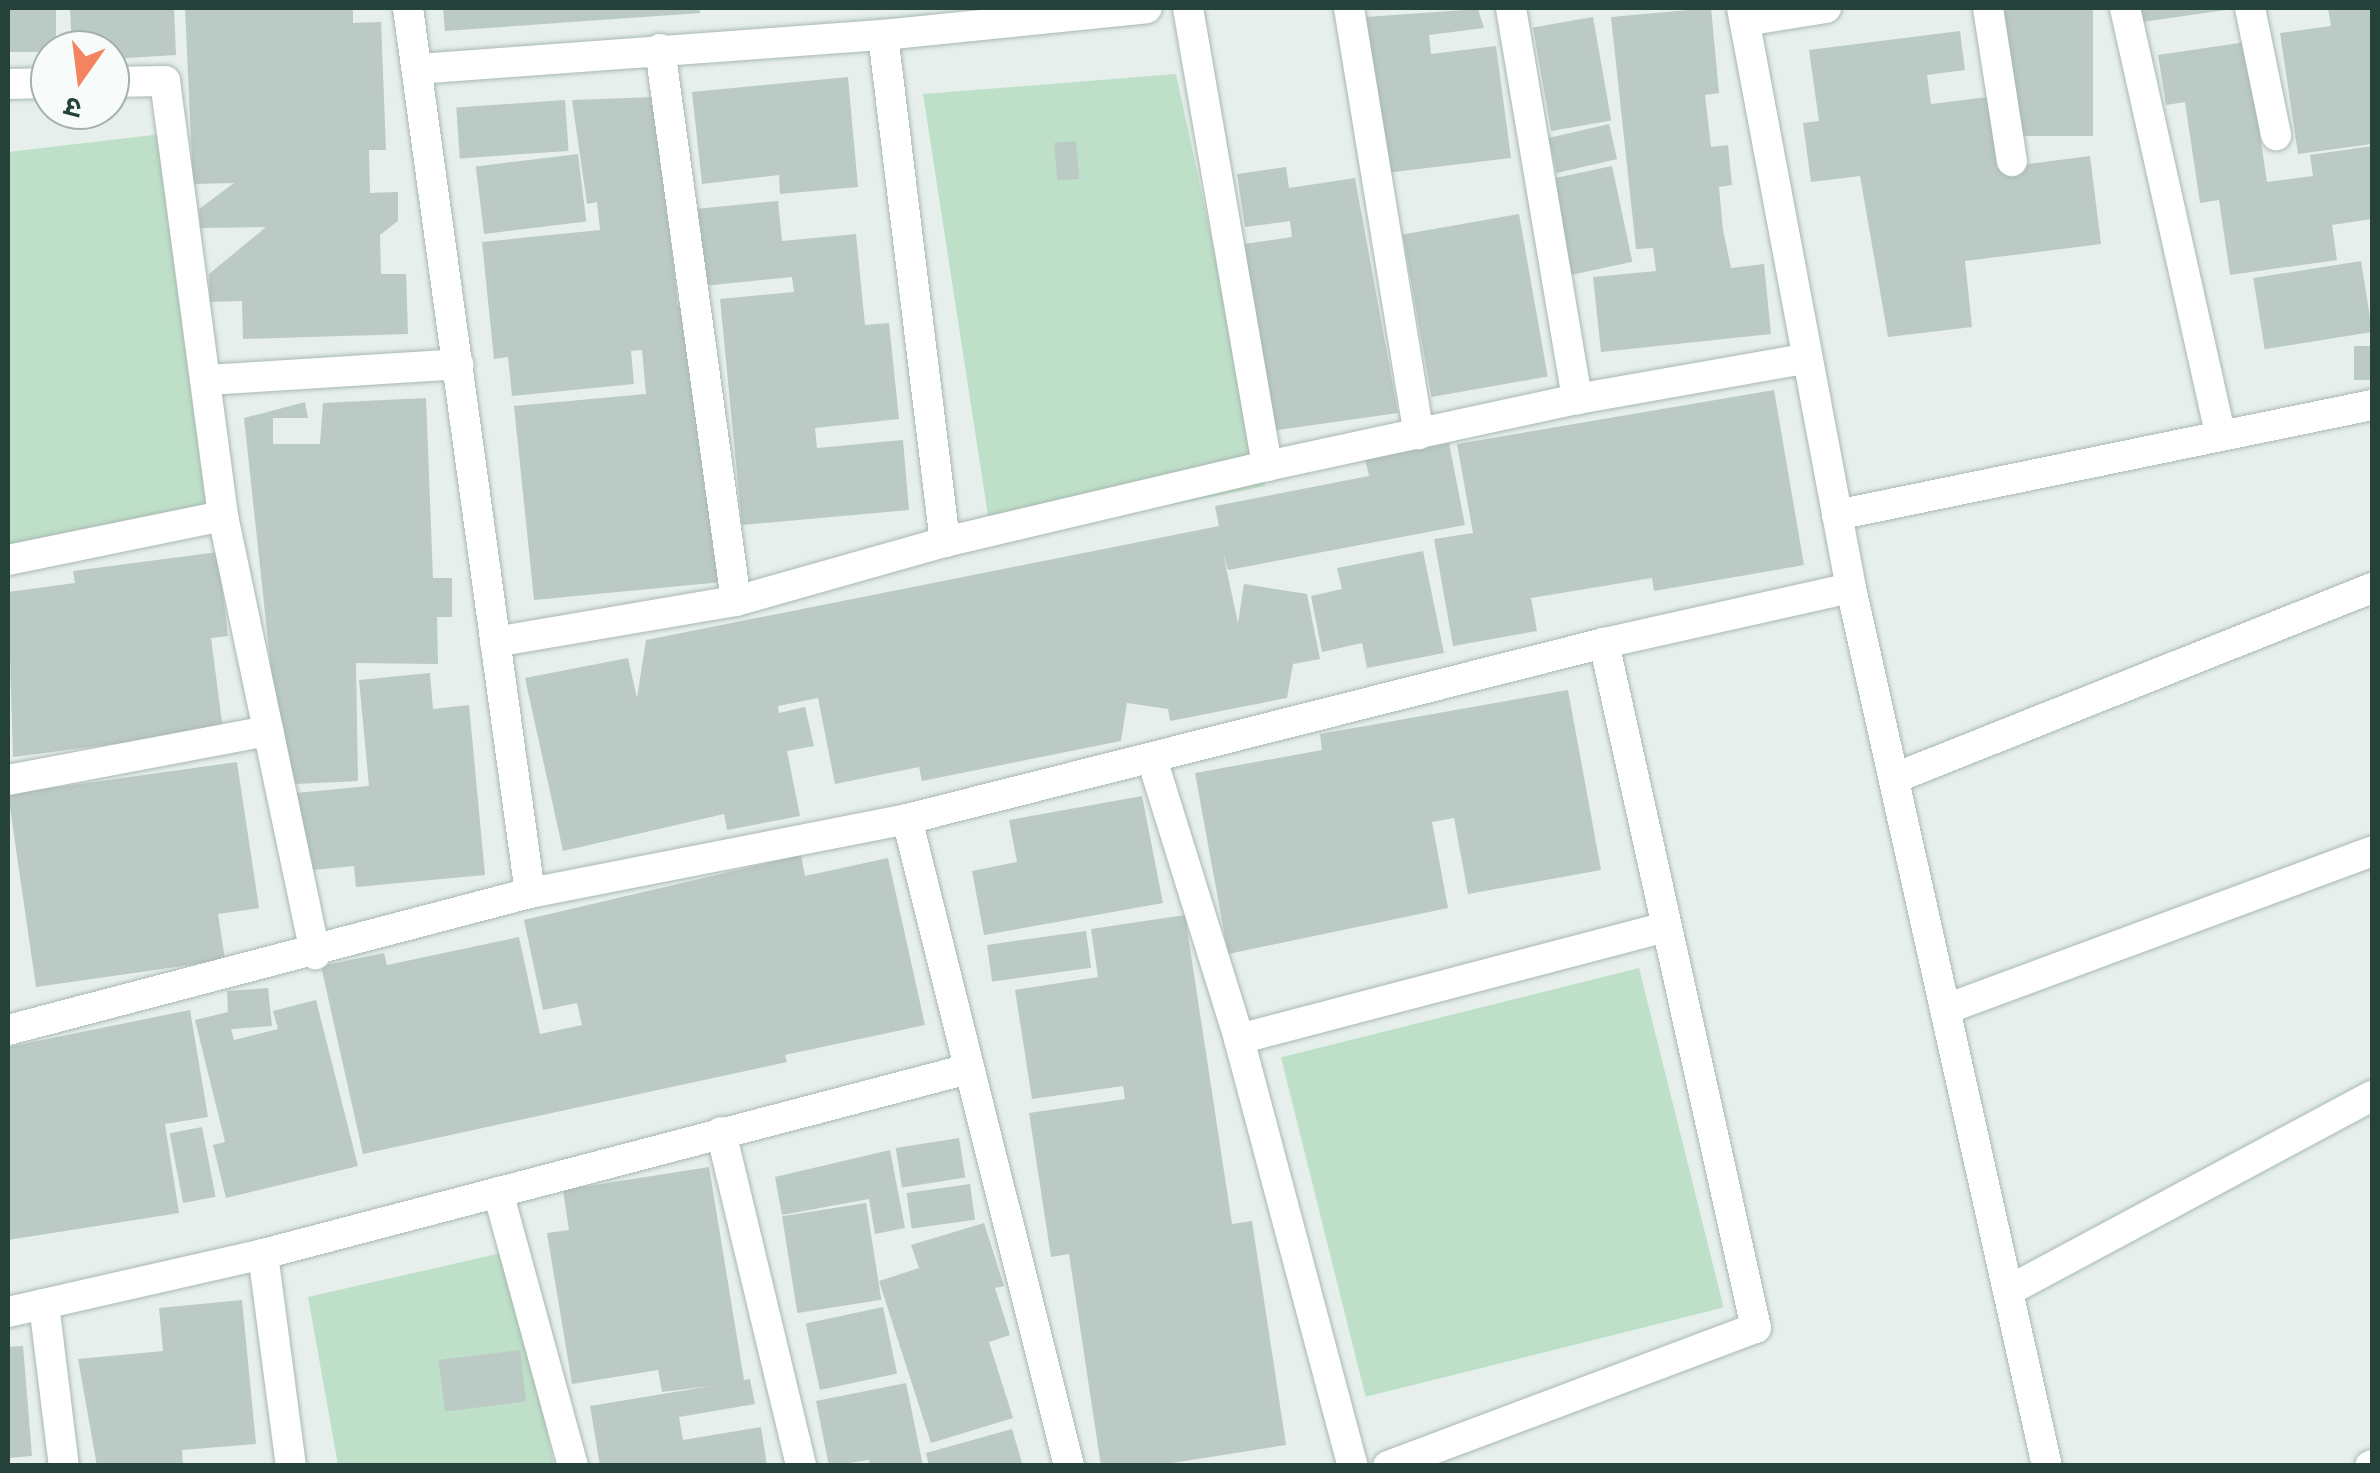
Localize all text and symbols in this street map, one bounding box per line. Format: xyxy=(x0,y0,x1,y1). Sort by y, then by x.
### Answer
north arrow xyxy=(30,30,130,130)
text: उ xyxy=(61,89,85,126)

